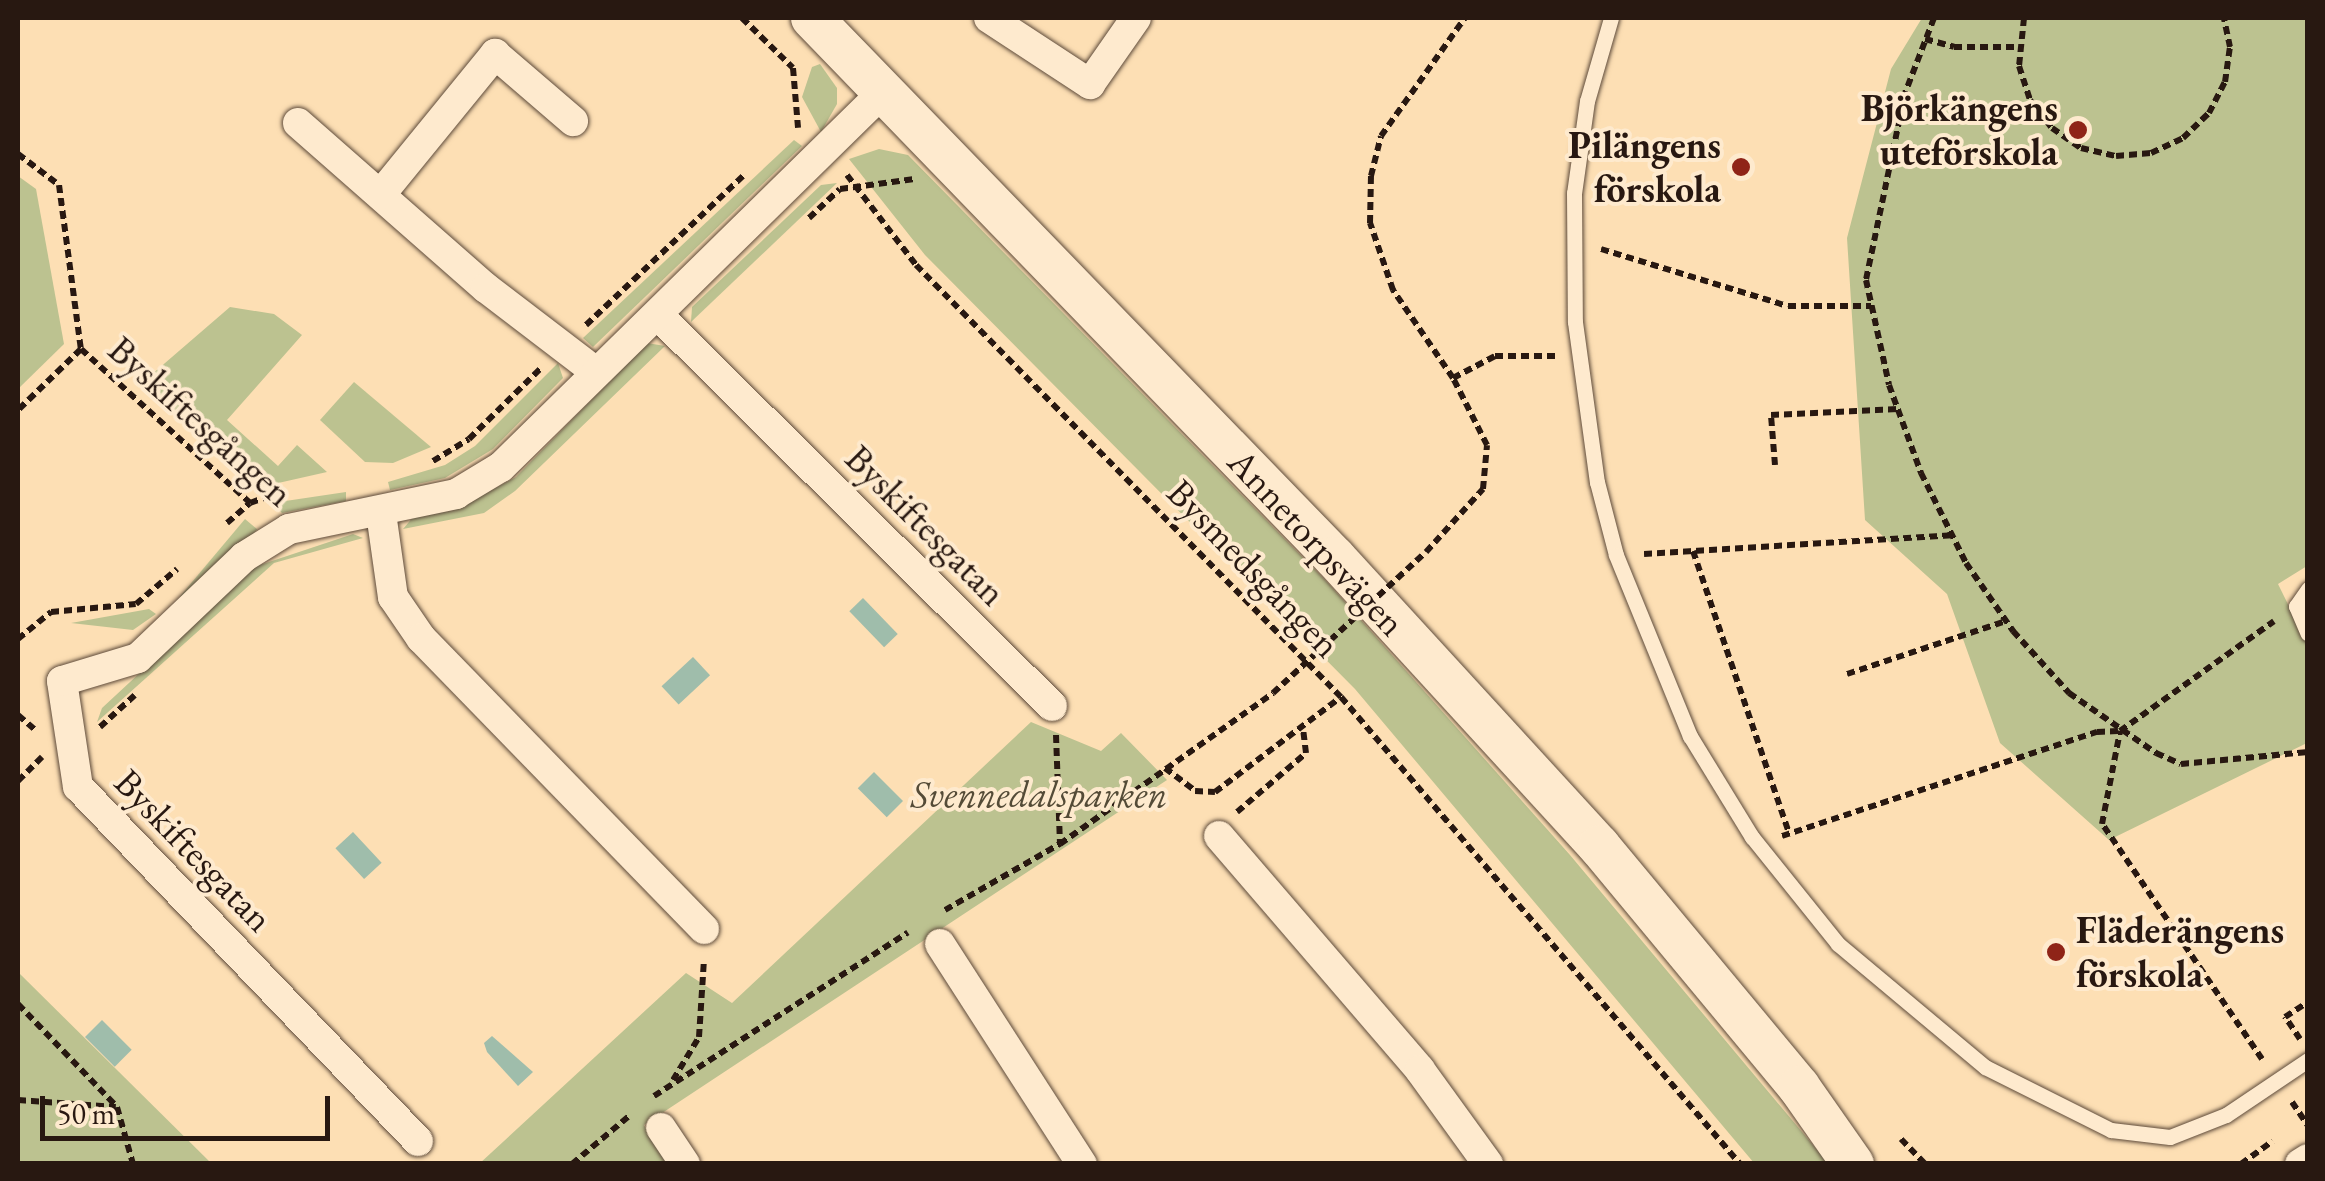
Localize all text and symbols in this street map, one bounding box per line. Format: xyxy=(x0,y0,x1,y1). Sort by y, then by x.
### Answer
place label: Björkängens uteförskola xyxy=(1861,85,2058,174)
marker: Björkängens uteförskola xyxy=(2067,119,2089,141)
place label: Pilängens förskola xyxy=(1568,122,1721,212)
marker: Pilängens förskola xyxy=(1730,156,1752,178)
street label: Byskiftesgången xyxy=(99,326,303,516)
street label: Byskiftesgatan xyxy=(836,435,1016,615)
street label: Annetorpsvägen xyxy=(1219,439,1415,645)
street label: Bysmedsgången xyxy=(1158,469,1350,667)
street label: Byskiftesgatan xyxy=(105,759,283,941)
park label: Svennedalsparken xyxy=(911,771,1167,817)
place label: Fläderängens förskola xyxy=(2076,907,2284,996)
marker: Fläderängens förskola xyxy=(2045,941,2067,963)
scale bar xyxy=(45,1076,335,1138)
text: 50 m xyxy=(57,1094,115,1133)

